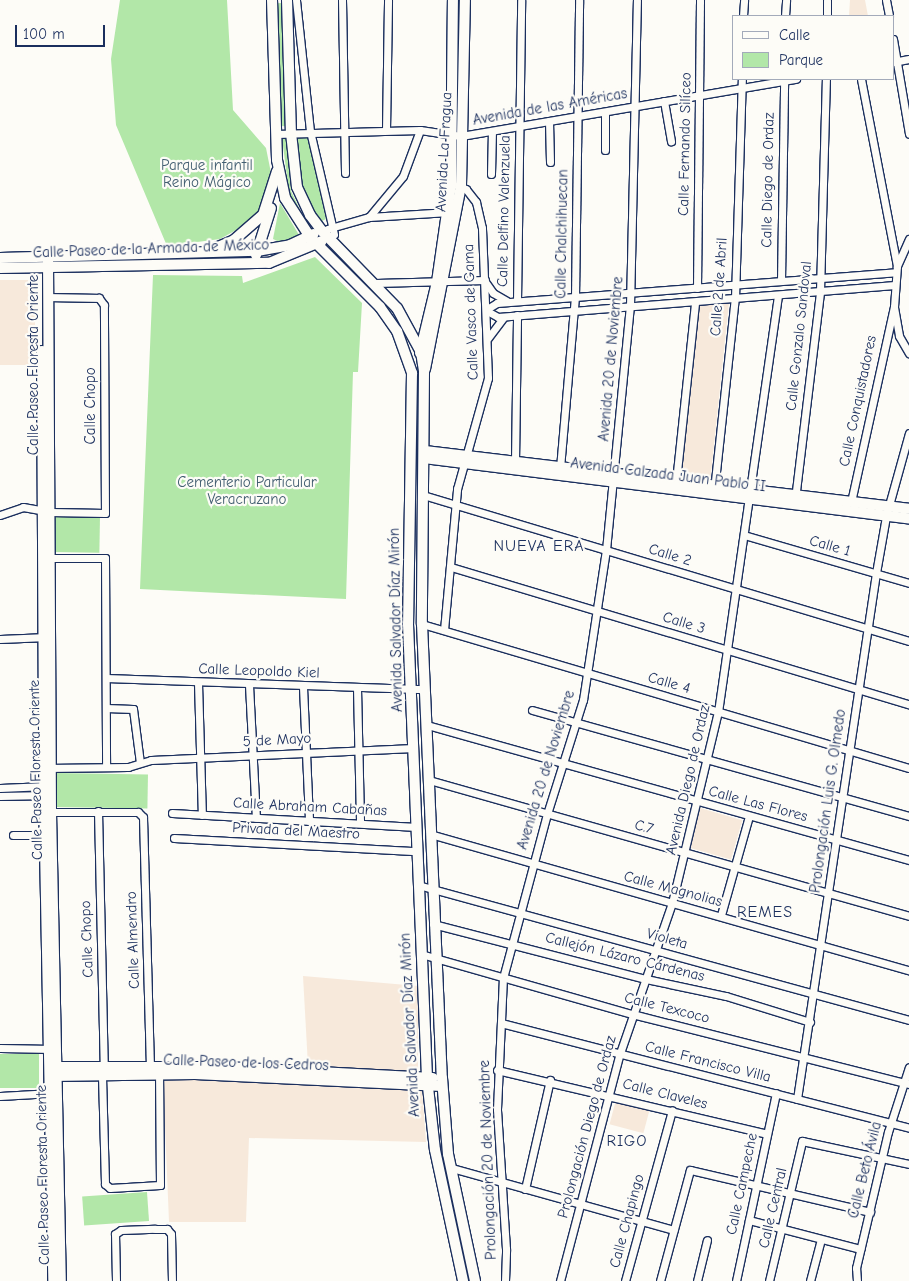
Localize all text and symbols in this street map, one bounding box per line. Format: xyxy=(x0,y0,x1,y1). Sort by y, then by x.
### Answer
scale bar xyxy=(18,15,108,47)
legend xyxy=(732,15,894,80)
text: 100 m xyxy=(23,25,65,43)
text: Calle xyxy=(779,26,810,44)
text: Parque xyxy=(779,51,823,69)
street label: Calle Fernando Silíceo xyxy=(675,72,695,216)
street label: Avenida de las Américas xyxy=(471,85,629,129)
street label: Avenida La Fragua xyxy=(432,92,456,212)
street label: Calle Diego de Ordaz xyxy=(758,112,778,248)
street label: Calle Delfino Valenzuela xyxy=(494,135,514,287)
park label: Parque infantil Reino Mágico xyxy=(161,156,253,191)
street label: Calle Chalchihuecan xyxy=(552,169,572,299)
street label: Calle Paseo de la Armada de México xyxy=(33,236,269,262)
street label: Calle 2 de Abril xyxy=(707,237,731,337)
street label: Calle Vasco de Gama xyxy=(460,244,482,380)
street label: Calle Gonzalo Sandoval xyxy=(782,260,816,412)
street label: Calle Paseo Floresta Oriente xyxy=(25,275,43,455)
street label: Avenida 20 de Noviembre xyxy=(595,276,627,442)
street label: Calle Conquistadores xyxy=(835,334,881,468)
street label: Calle Chopo xyxy=(82,367,100,445)
street label: Avenida Calzada Juan Pablo II xyxy=(569,454,767,496)
park label: Cementerio Particular Veracruzano xyxy=(177,473,317,508)
street label: Avenida Salvador Díaz Mirón xyxy=(385,528,407,712)
street label: Calle 1 xyxy=(807,532,853,560)
district label: NUEVA ERA xyxy=(492,536,586,556)
street label: Calle 2 xyxy=(646,540,694,570)
street label: Calle 3 xyxy=(661,608,707,638)
street label: Calle Leopoldo Kiel xyxy=(198,660,320,682)
street label: Calle 4 xyxy=(646,668,692,698)
street label: Calle Paseo Floresta Oriente xyxy=(25,680,47,860)
street label: Avenida 20 de Noviembre xyxy=(513,688,579,852)
street label: Avenida Diego de Ordaz xyxy=(662,703,714,857)
street label: Prolongación Luis G. Olmedo xyxy=(806,708,850,894)
street label: 5 de Mayo xyxy=(242,729,312,751)
street label: Calle Las Flores xyxy=(707,782,809,826)
street label: Calle Abraham Cabañas xyxy=(232,794,388,820)
street label: C.7 xyxy=(633,816,655,838)
street label: Privada del Maestro xyxy=(232,819,360,843)
street label: Calle Magnolias xyxy=(622,867,724,911)
street label: Calle Almendro xyxy=(122,891,144,989)
street label: Calle Chopo xyxy=(77,900,97,978)
district label: REMES xyxy=(736,902,794,922)
street label: Violeta xyxy=(644,925,690,953)
street label: Callejón Lázaro Cárdenas xyxy=(543,928,707,986)
street label: Avenida Salvador Díaz Mirón xyxy=(396,933,424,1117)
street label: Calle Texcoco xyxy=(622,989,712,1027)
street label: Prolongación Diego de Ordaz xyxy=(554,1034,620,1220)
street label: Calle Francisco Villa xyxy=(643,1038,773,1086)
street label: Calle Paseo de los Cedros xyxy=(163,1051,329,1075)
street label: Prolongación 20 de Noviembre xyxy=(476,1060,500,1260)
street label: Calle Claveles xyxy=(621,1075,709,1113)
street label: Calle Paseo Floresta Oriente xyxy=(32,1085,54,1265)
street label: Calle Beto Ávila xyxy=(844,1120,886,1220)
district label: RIGO xyxy=(606,1131,648,1151)
street label: Calle Campeche xyxy=(722,1131,762,1237)
street label: Calle Central xyxy=(755,1166,791,1250)
street label: Calle Chapingo xyxy=(606,1172,648,1270)

